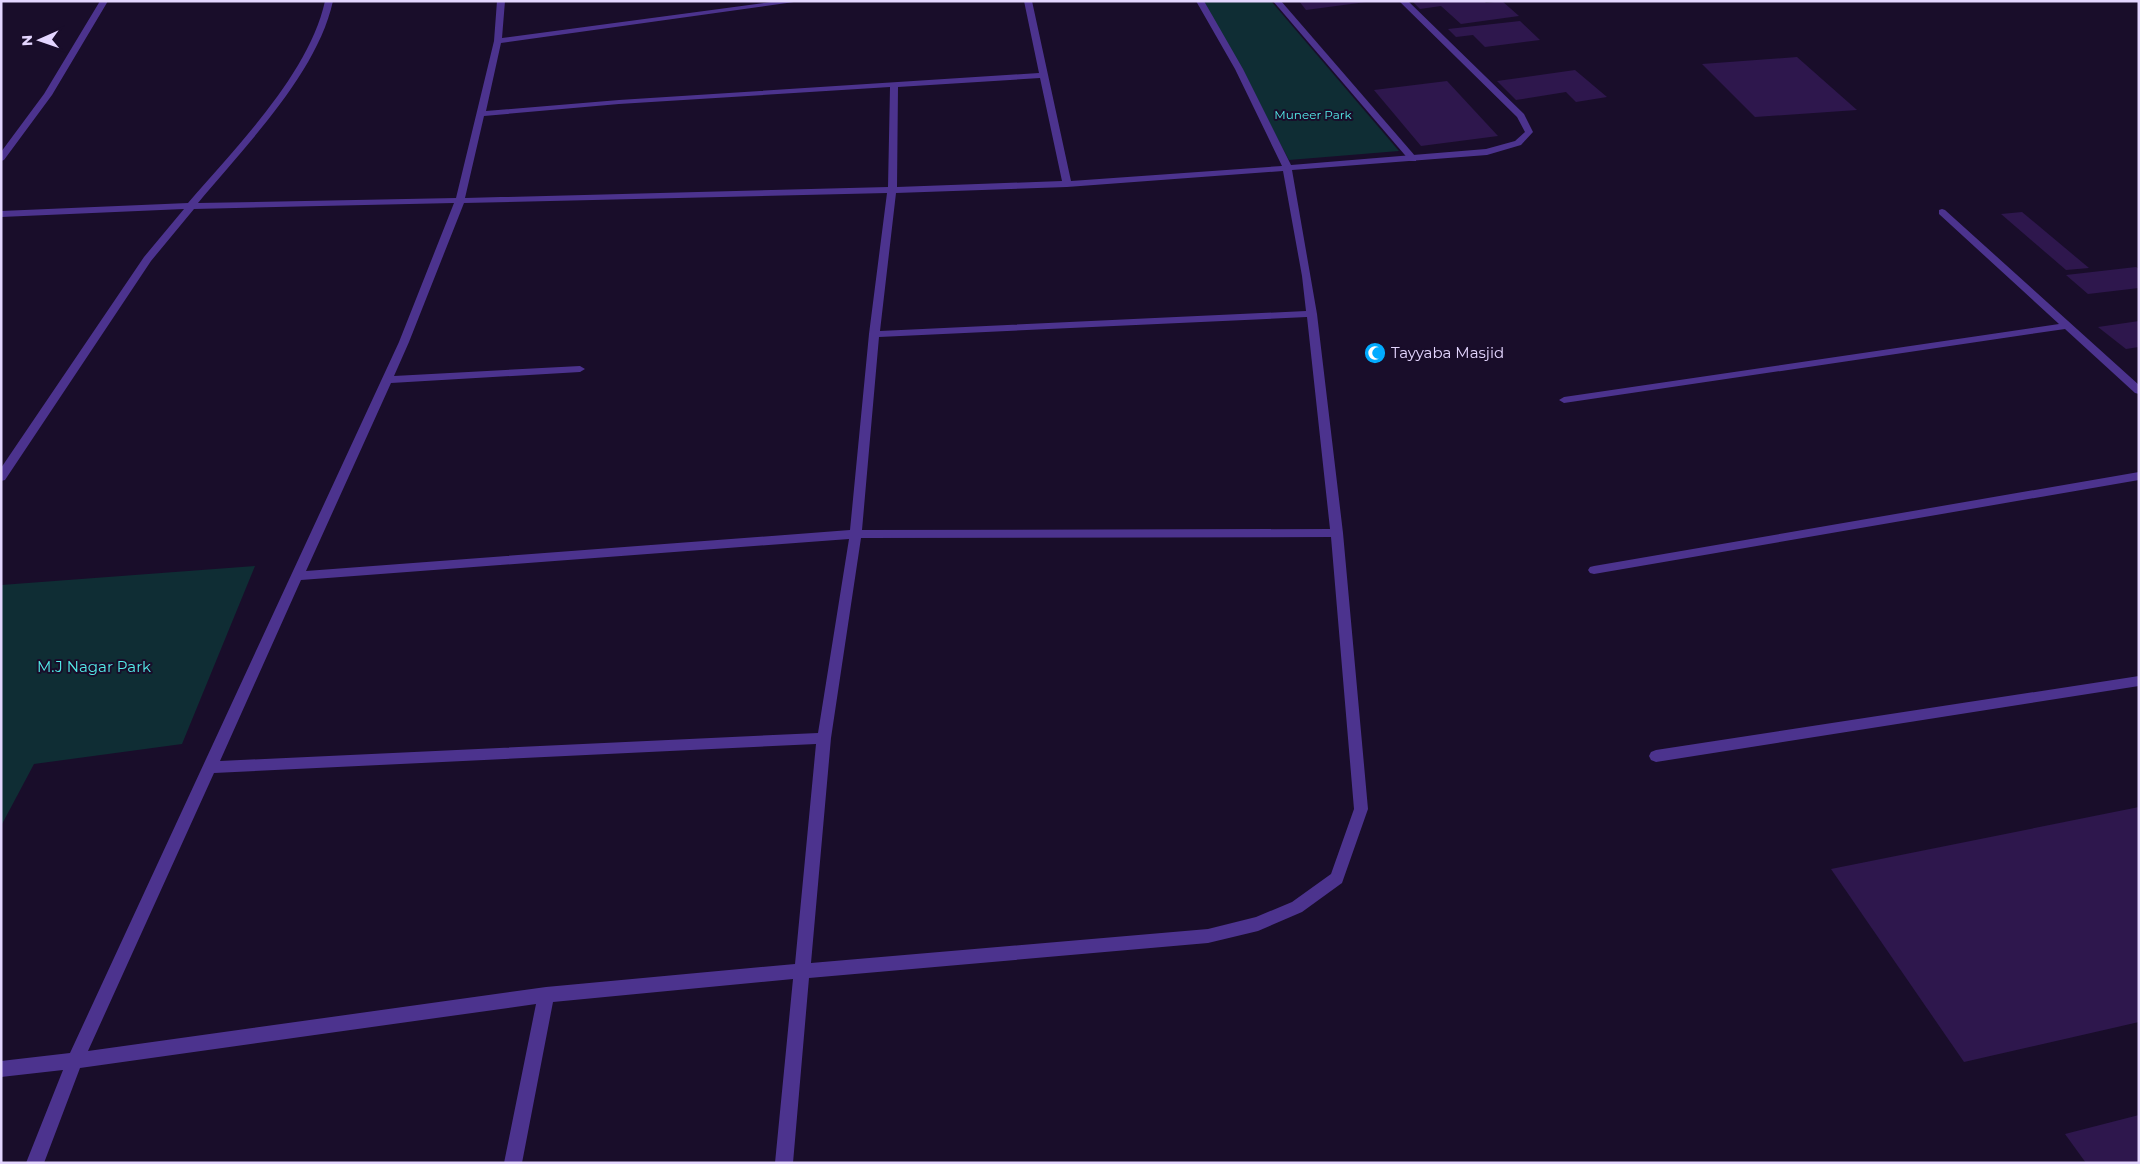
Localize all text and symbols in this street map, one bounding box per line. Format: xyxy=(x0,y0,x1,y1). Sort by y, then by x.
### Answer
north arrow xyxy=(15,15,65,65)
text: N xyxy=(18,34,36,46)
park label: Muneer Park xyxy=(1274,107,1353,122)
mosque icon: Tayyaba Masjid xyxy=(1363,341,1387,365)
place label: Tayyaba Masjid xyxy=(1391,343,1504,362)
park label: M.J Nagar Park xyxy=(37,657,151,676)

